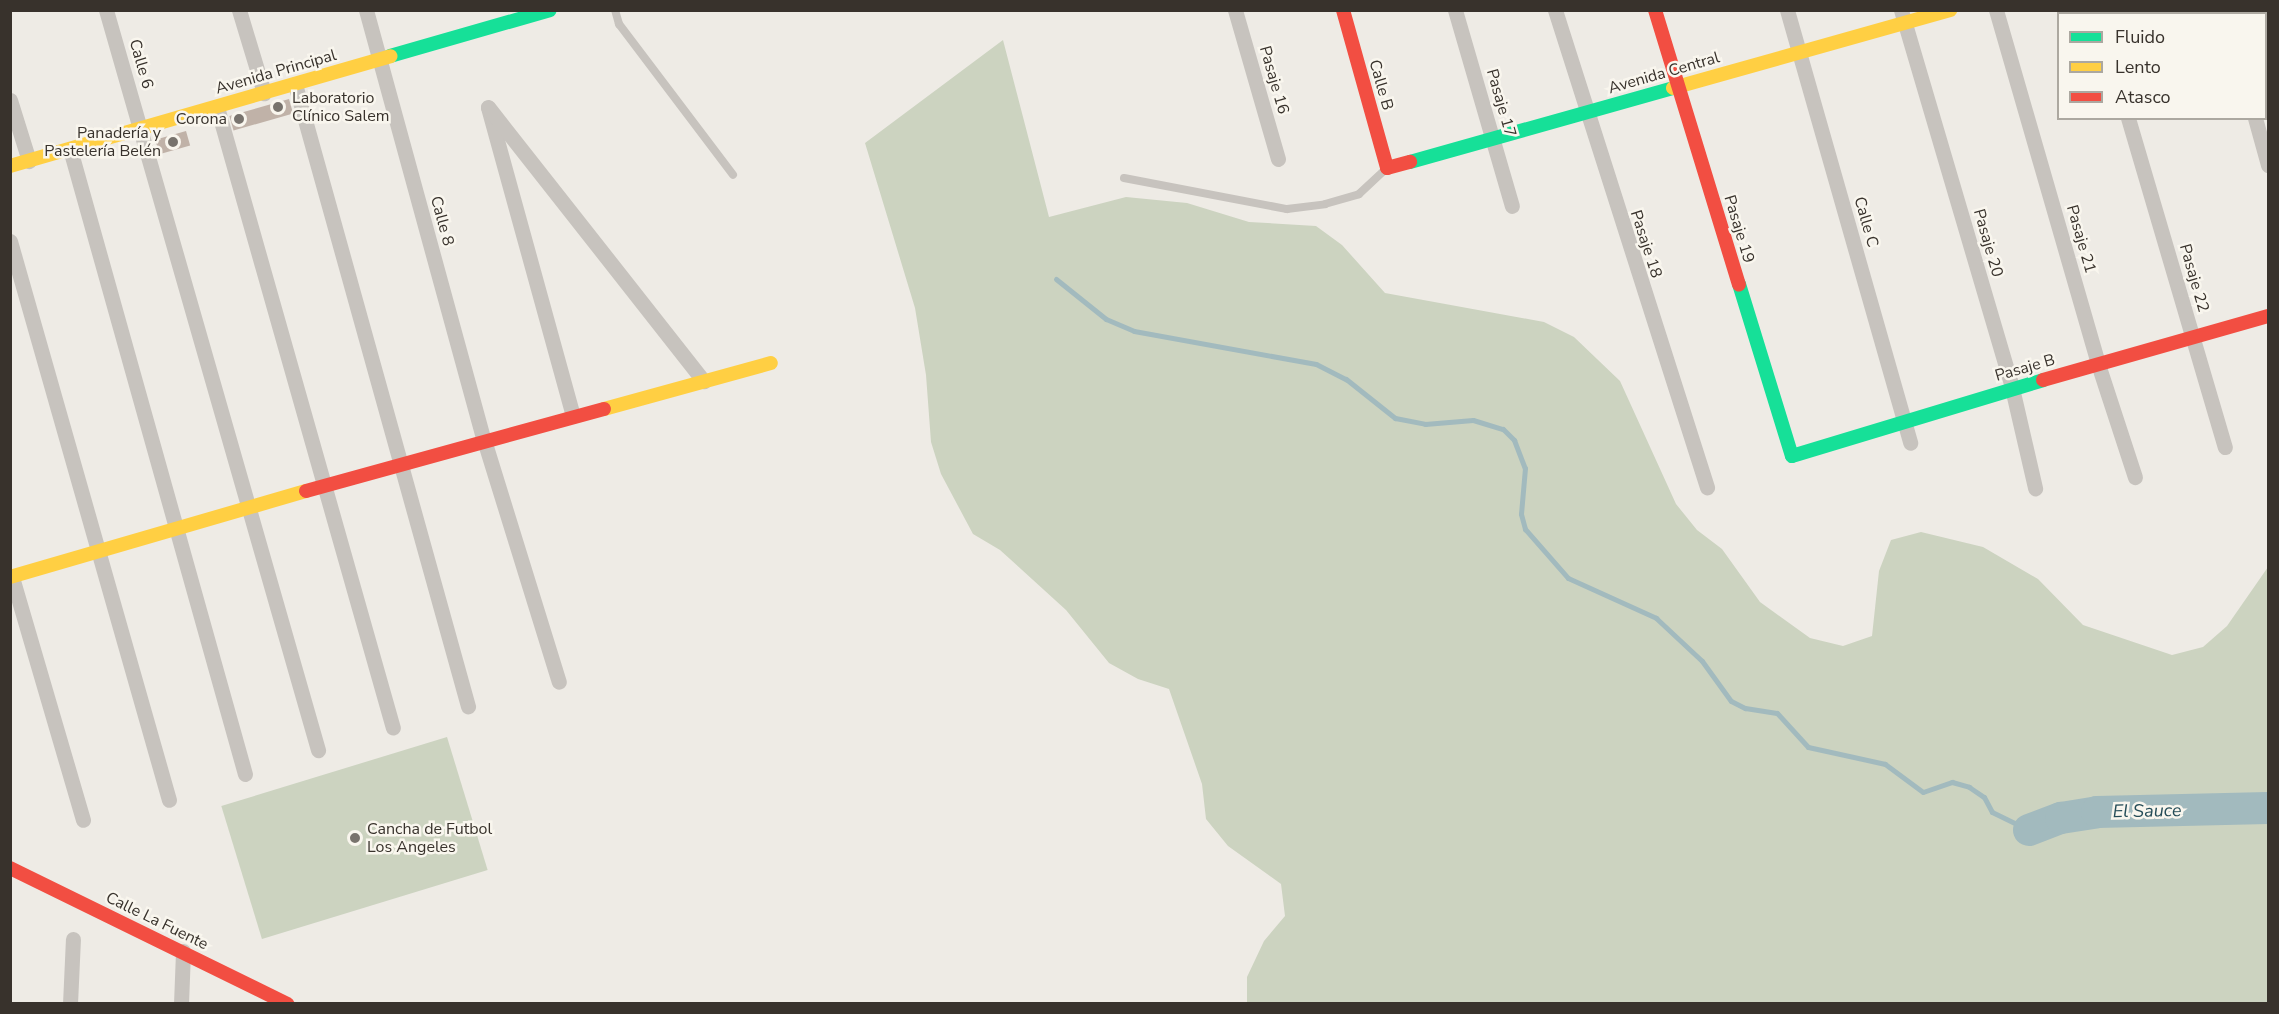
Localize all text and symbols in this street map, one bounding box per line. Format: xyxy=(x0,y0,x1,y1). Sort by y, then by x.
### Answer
legend xyxy=(2057,12,2267,120)
text: Fluido xyxy=(2115,25,2165,49)
street label: Calle 6 xyxy=(125,37,157,91)
street label: Pasaje 16 xyxy=(1255,44,1293,116)
street label: Avenida Principal xyxy=(213,46,339,98)
street label: Avenida Central xyxy=(1606,48,1722,98)
text: Lento xyxy=(2115,55,2161,79)
street label: Calle B xyxy=(1365,57,1397,113)
street label: Pasaje 17 xyxy=(1482,67,1520,139)
text: Atasco xyxy=(2115,85,2171,109)
place label: Laboratorio Clínico Salem xyxy=(292,88,389,126)
marker: Laboratorio Clínico Salem xyxy=(269,98,287,116)
place label: Corona xyxy=(176,109,227,129)
marker: Corona xyxy=(232,112,246,126)
place label: Panadería y Pastelería Belén xyxy=(44,123,161,161)
marker: Panadería y Pastelería Belén xyxy=(166,135,180,149)
street label: Pasaje 19 xyxy=(1720,193,1758,265)
street label: Calle 8 xyxy=(426,194,458,248)
street label: Calle C xyxy=(1850,194,1882,250)
street label: Pasaje 21 xyxy=(2062,203,2100,275)
street label: Pasaje 20 xyxy=(1969,207,2007,279)
street label: Pasaje 18 xyxy=(1626,208,1666,280)
street label: Pasaje 22 xyxy=(2175,242,2213,314)
street label: Pasaje B xyxy=(1993,350,2057,386)
water label: El Sauce xyxy=(2112,800,2182,822)
place label: Cancha de Futbol Los Angeles xyxy=(367,819,492,857)
marker: Cancha de Futbol Los Angeles xyxy=(348,831,362,845)
street label: Calle La Fuente xyxy=(103,888,211,954)

